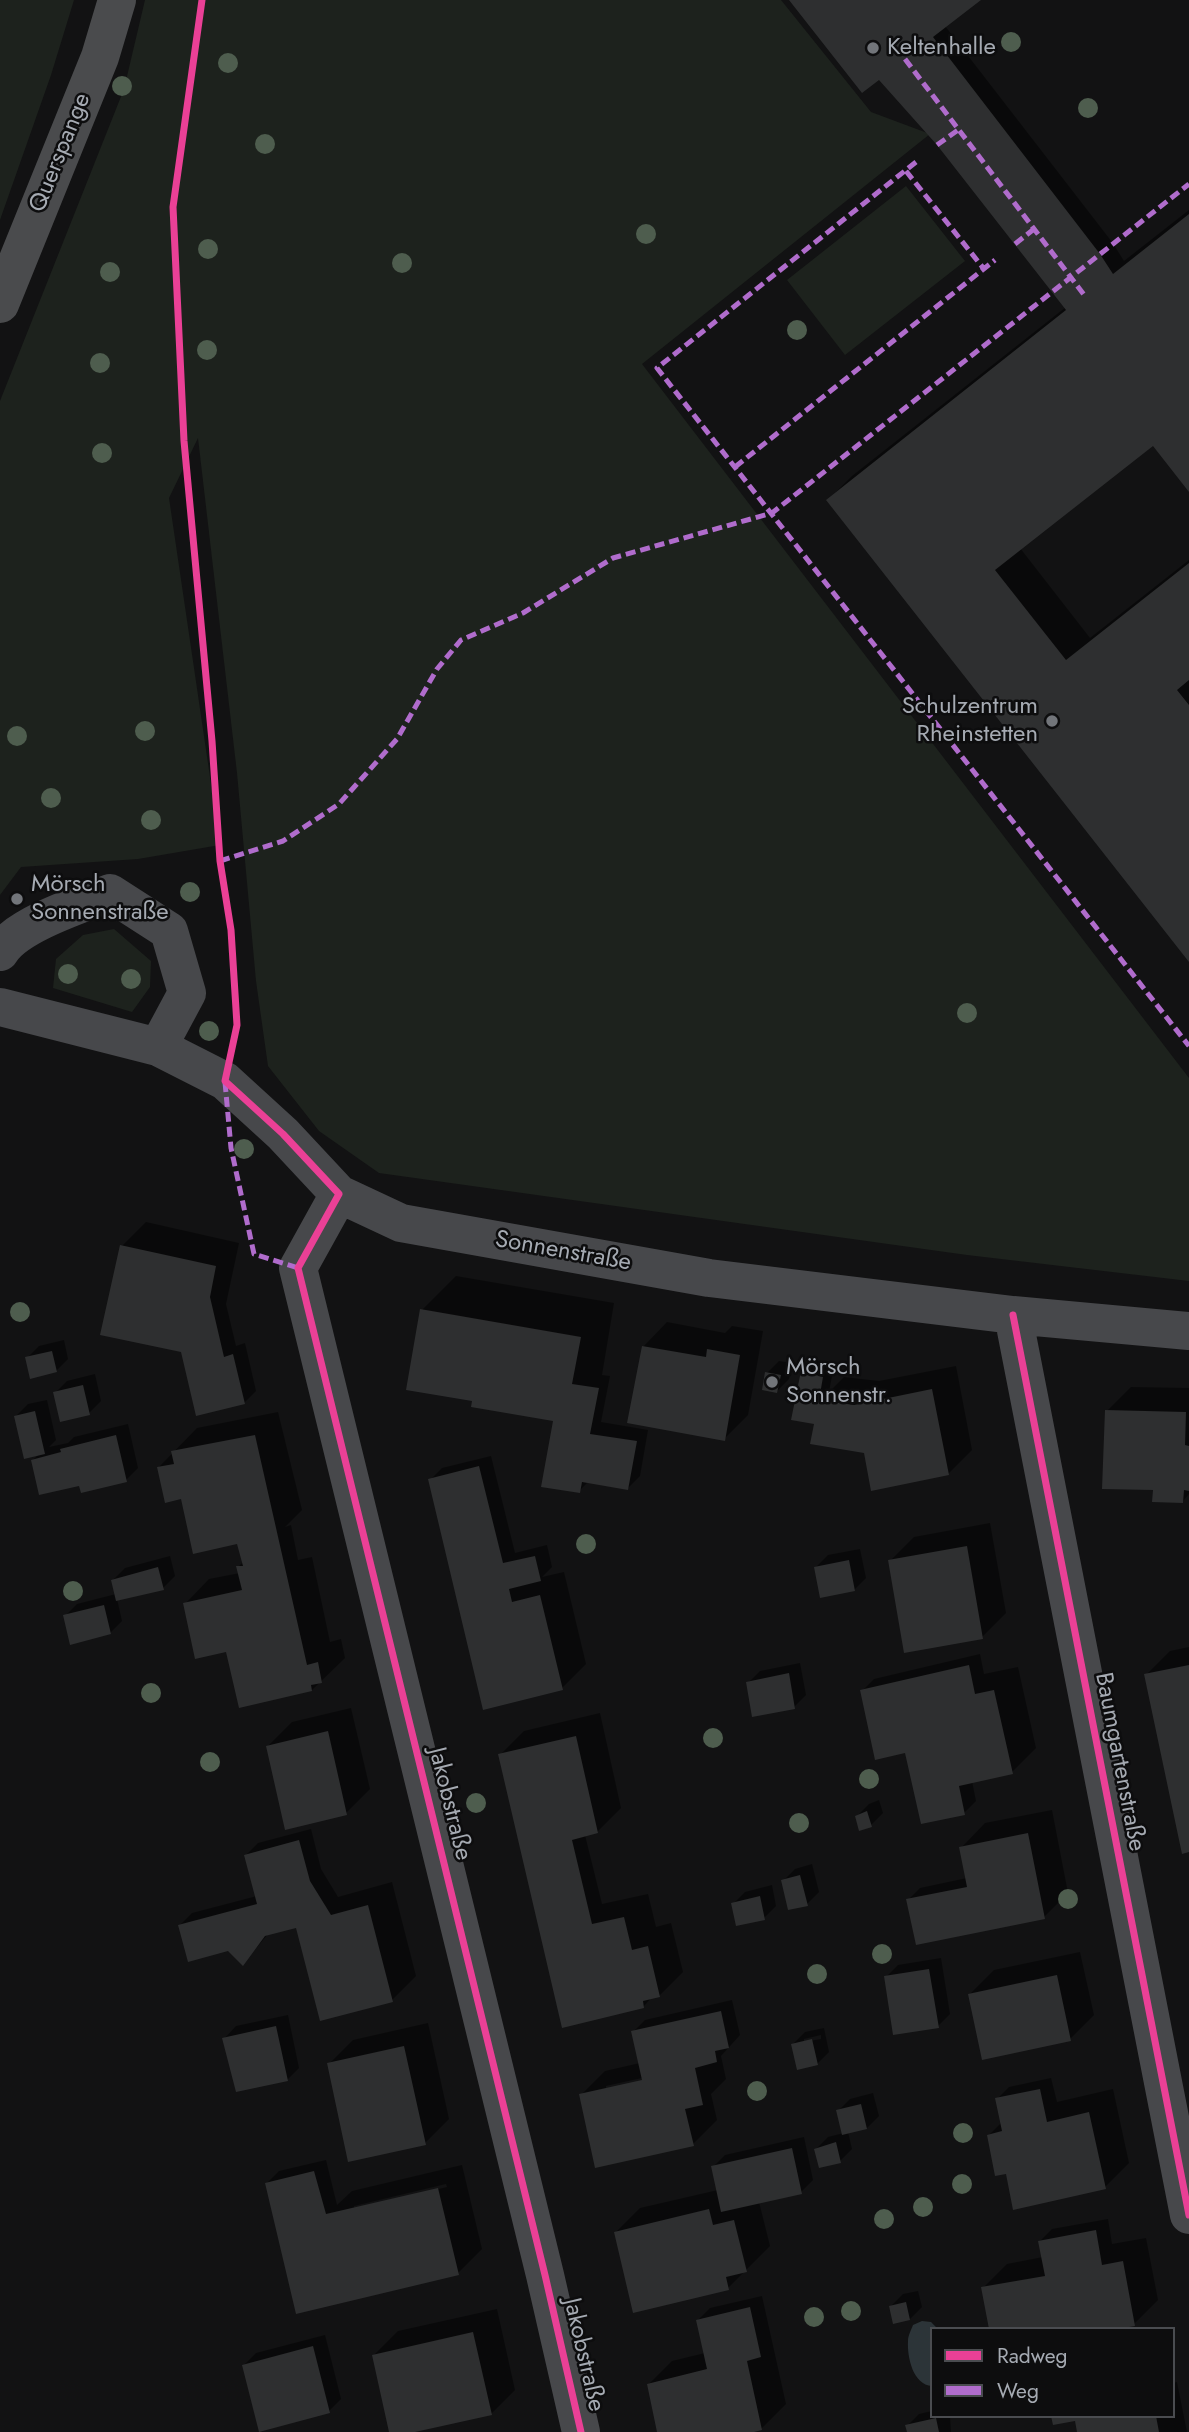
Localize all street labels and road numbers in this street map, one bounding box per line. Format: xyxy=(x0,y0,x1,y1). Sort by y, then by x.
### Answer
street label: Querspange xyxy=(24,89,98,217)
street label: Sonnenstraße xyxy=(493,1226,633,1278)
street label: Baumgartenstraße xyxy=(1088,1670,1150,1854)
street label: Jakobstraße xyxy=(421,1745,477,1863)
street label: Jakobstraße xyxy=(556,2296,610,2414)

